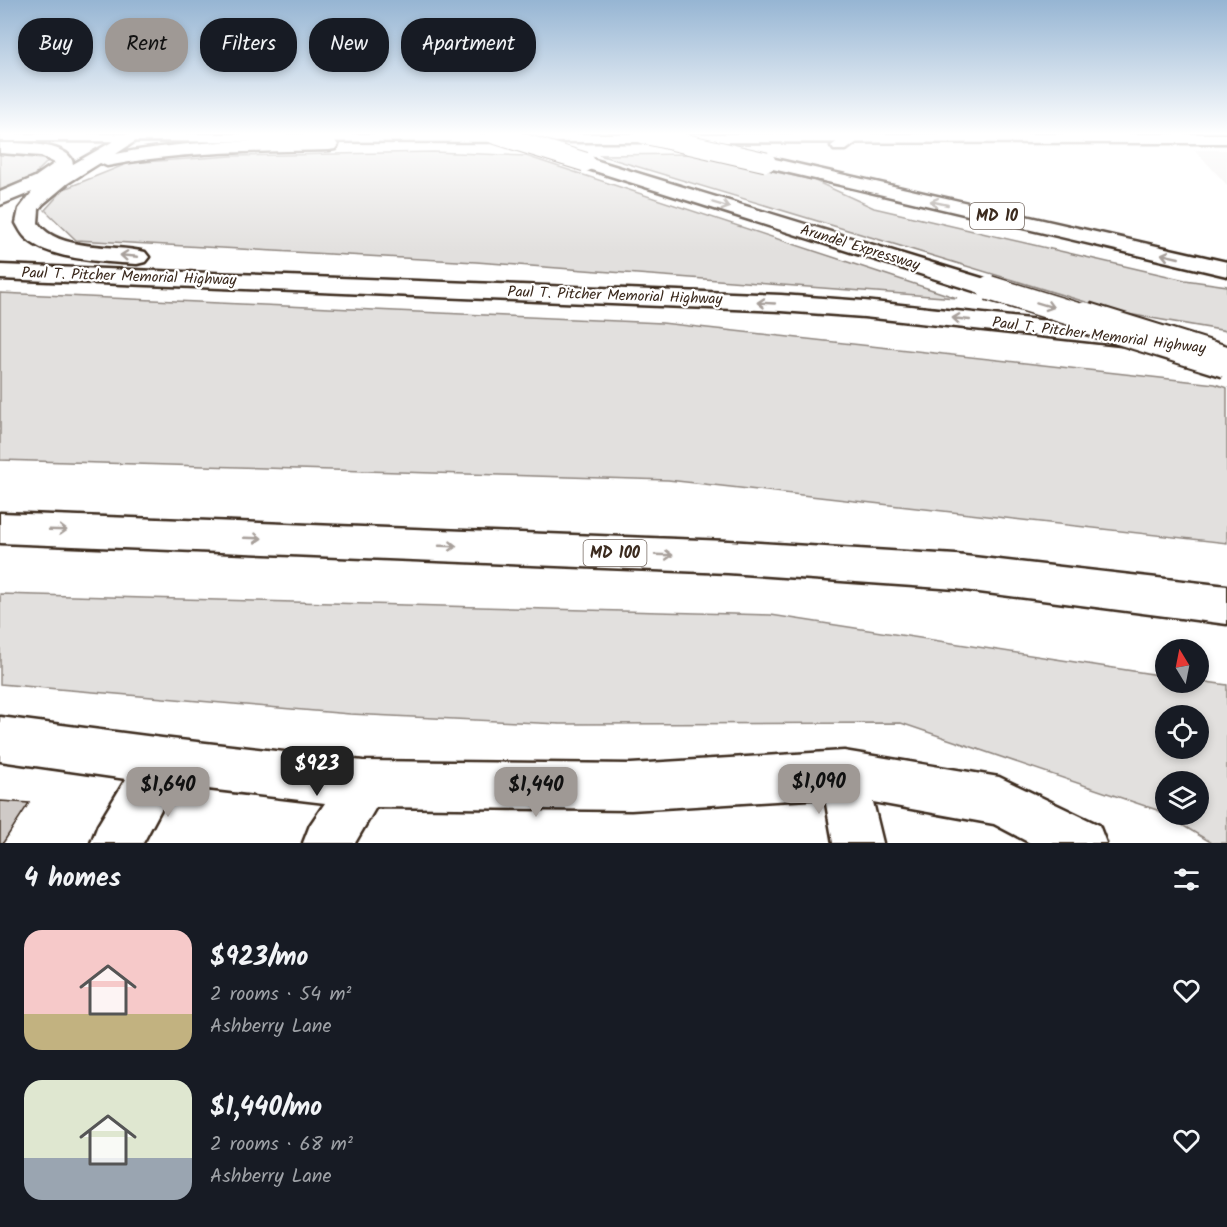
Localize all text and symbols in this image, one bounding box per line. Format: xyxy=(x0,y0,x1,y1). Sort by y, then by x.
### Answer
chip: Buy xyxy=(18,18,93,72)
chip: Rent xyxy=(105,18,188,72)
chip: Filters xyxy=(200,18,297,72)
chip: New xyxy=(309,18,389,72)
chip: Apartment xyxy=(401,18,536,72)
one-way arrow xyxy=(930,196,949,208)
one-way arrow xyxy=(711,200,730,211)
road number: MD 10 xyxy=(970,203,1024,229)
street label: Arundel Expressway xyxy=(797,218,924,278)
one-way arrow xyxy=(119,250,139,261)
one-way arrow xyxy=(1161,250,1180,262)
street label: Paul T. Pitcher Memorial Highway xyxy=(21,261,238,293)
street label: Paul T. Pitcher Memorial Highway xyxy=(507,280,724,312)
one-way arrow xyxy=(757,297,777,308)
one-way arrow xyxy=(1035,300,1054,311)
street label: Paul T. Pitcher Memorial Highway xyxy=(991,311,1208,361)
one-way arrow xyxy=(951,313,971,324)
one-way arrow xyxy=(48,525,68,536)
one-way arrow xyxy=(243,532,263,544)
one-way arrow xyxy=(438,540,458,551)
road number: MD 100 xyxy=(584,540,646,566)
one-way arrow xyxy=(653,549,673,560)
north arrow xyxy=(1155,639,1209,693)
map controls xyxy=(1155,639,1209,825)
button: locate xyxy=(1155,705,1209,759)
pin: $923 xyxy=(281,746,353,797)
text: $923 xyxy=(295,749,339,781)
pin: $1,090 xyxy=(770,764,868,815)
pin: $1,640 xyxy=(119,767,217,818)
pin: $1,440 xyxy=(487,767,585,818)
text: $1,090 xyxy=(792,767,846,799)
text: $1,640 xyxy=(140,770,196,802)
text: $1,440 xyxy=(508,770,564,802)
button: layers xyxy=(1155,771,1209,825)
text: 4 homes xyxy=(24,858,121,900)
icon: filters xyxy=(1170,863,1203,896)
text: $923/mo xyxy=(210,937,308,979)
icon: home xyxy=(72,954,144,1026)
icon: heart xyxy=(1170,974,1203,1007)
text: 2 rooms · 54 m² xyxy=(210,979,351,1011)
text: Ashberry Lane xyxy=(210,1011,332,1043)
text: $1,440/mo xyxy=(210,1087,322,1129)
icon: home xyxy=(72,1104,144,1176)
icon: heart xyxy=(1170,1124,1203,1157)
text: 2 rooms · 68 m² xyxy=(210,1129,353,1161)
text: Ashberry Lane xyxy=(210,1161,332,1193)

